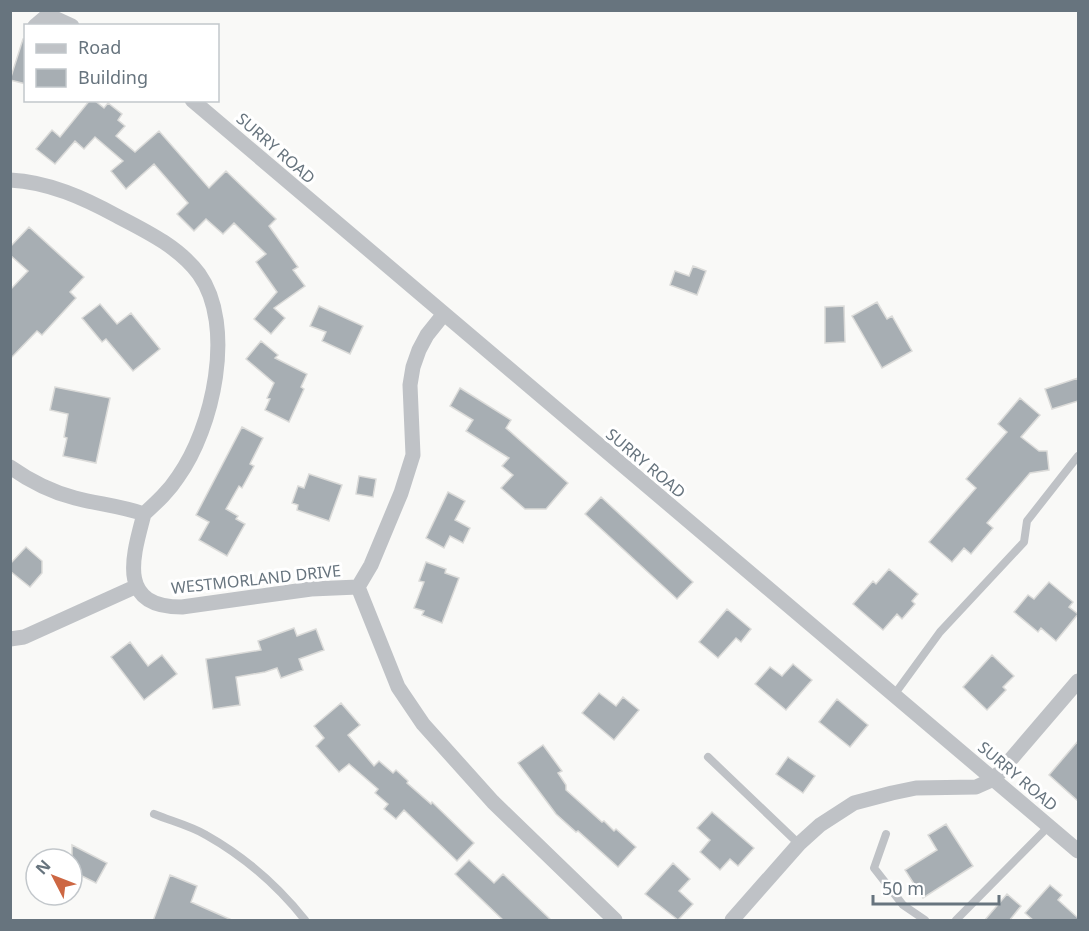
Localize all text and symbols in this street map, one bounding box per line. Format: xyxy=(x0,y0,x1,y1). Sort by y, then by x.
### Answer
legend xyxy=(24,24,219,102)
text: Road xyxy=(78,35,121,59)
text: Building xyxy=(78,65,148,89)
street label: SURRY ROAD xyxy=(232,108,320,188)
street label: SURRY ROAD xyxy=(602,423,690,503)
street label: WESTMORLAND DRIVE xyxy=(170,559,342,599)
street label: SURRY ROAD xyxy=(974,736,1062,816)
north arrow xyxy=(24,847,84,907)
text: N xyxy=(30,855,55,879)
scale bar xyxy=(873,868,999,906)
text: 50 m xyxy=(882,876,924,900)

